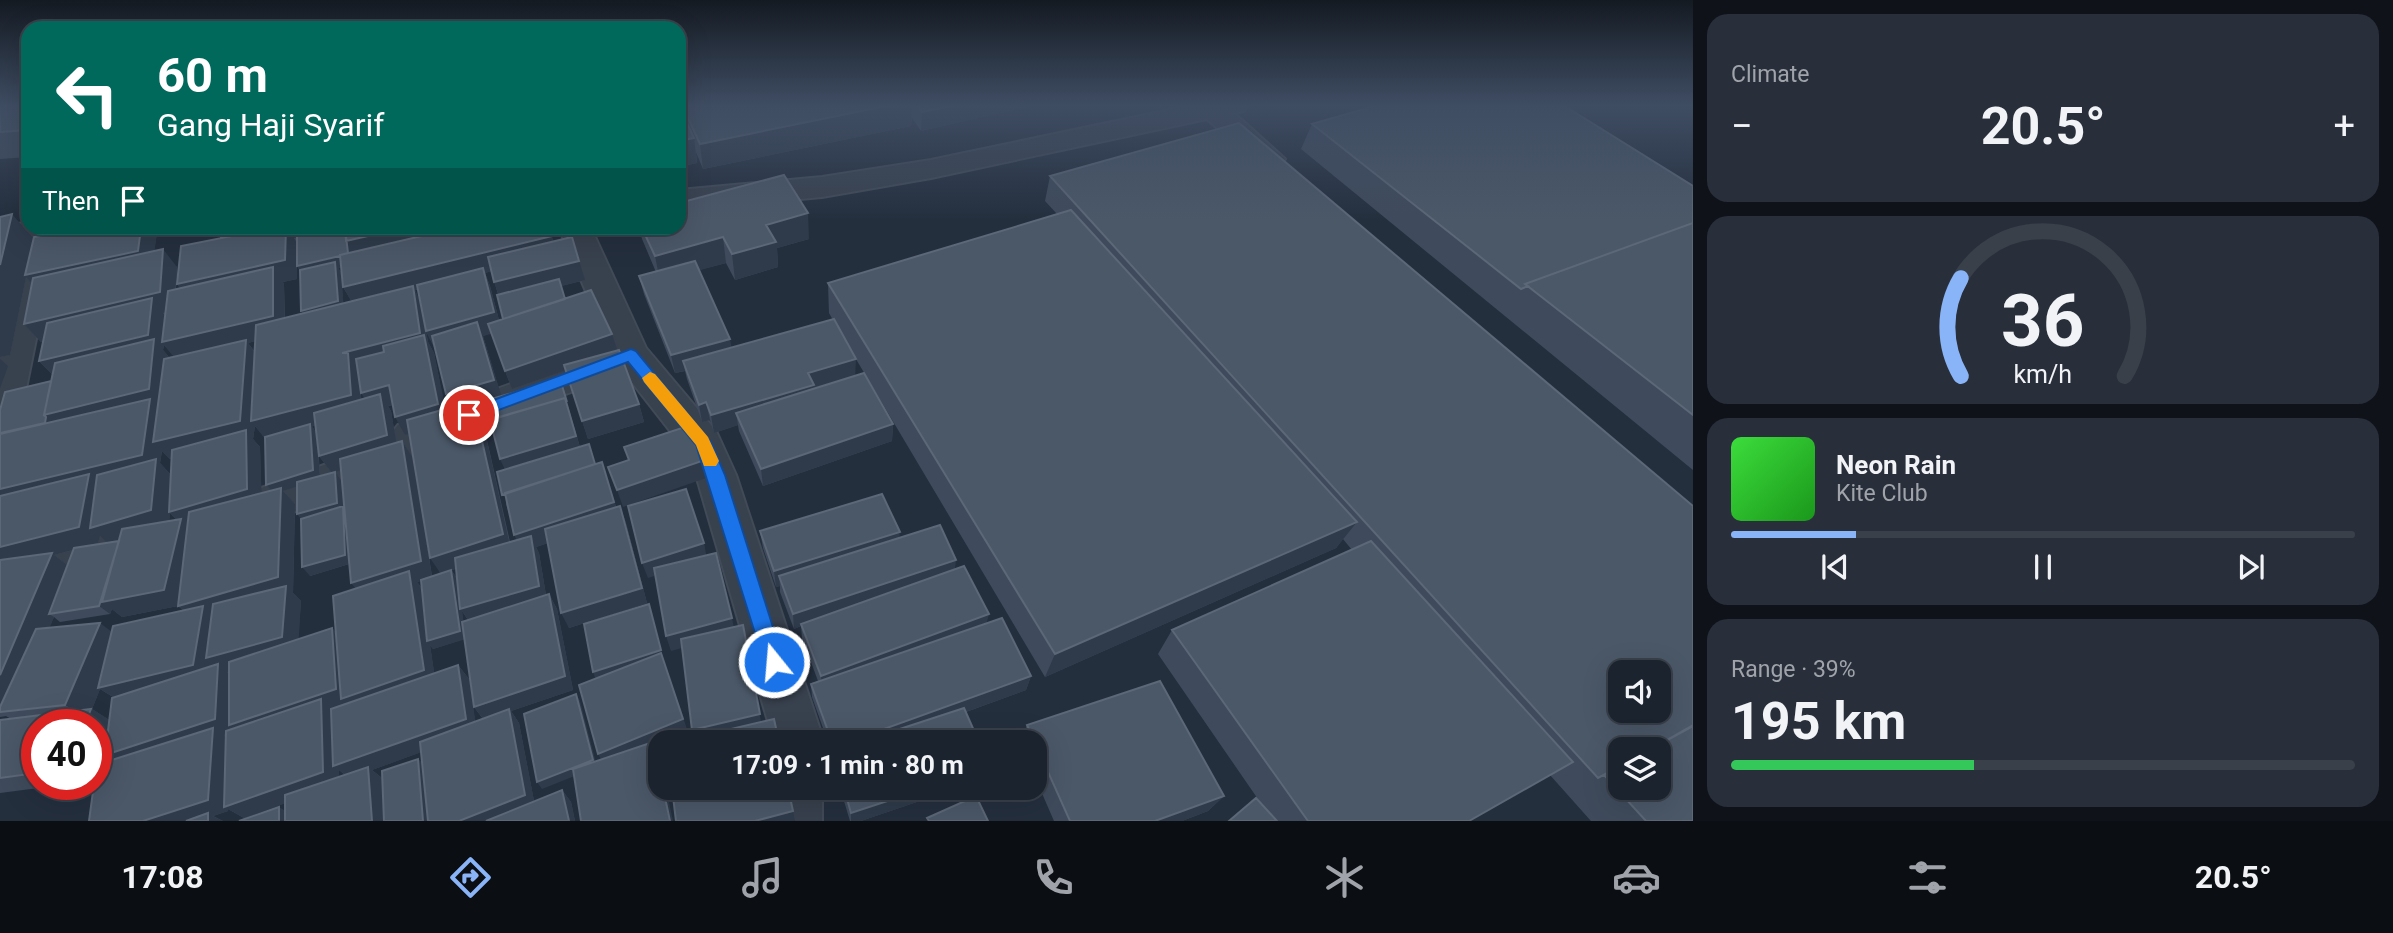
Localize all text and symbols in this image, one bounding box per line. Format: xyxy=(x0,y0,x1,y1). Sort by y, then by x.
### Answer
text: 60 m xyxy=(157,47,268,104)
icon: left xyxy=(42,49,133,140)
text: Climate xyxy=(1731,61,1810,88)
text: 20.5° xyxy=(1981,96,2106,157)
text: − xyxy=(1731,104,1753,148)
text: + xyxy=(2333,104,2355,148)
text: Gang Haji Syarif xyxy=(157,106,384,144)
icon: arrive xyxy=(114,182,152,220)
text: Then xyxy=(42,186,100,216)
text: 36 xyxy=(2001,278,2085,364)
text: km/h xyxy=(2014,359,2072,388)
pin xyxy=(439,385,499,445)
icon: arrive xyxy=(450,396,488,434)
text: Neon Rain xyxy=(1836,450,1956,480)
text: Kite Club xyxy=(1836,480,1928,507)
icon: previous xyxy=(1816,548,1854,586)
icon: pause xyxy=(2024,548,2062,586)
icon: next xyxy=(2232,548,2270,586)
position arrow xyxy=(737,625,811,699)
text: Range · 39% xyxy=(1731,656,1856,683)
map controls xyxy=(1608,660,1671,800)
button: sound xyxy=(1608,660,1671,723)
text: 195 km xyxy=(1731,691,1906,752)
speed limit sign: 40 xyxy=(21,709,112,800)
button: layers xyxy=(1608,737,1671,800)
text: 17:09 · 1 min · 80 m xyxy=(731,750,964,780)
icon: directions xyxy=(446,853,495,902)
icon: music xyxy=(738,853,787,902)
icon: phone xyxy=(1029,853,1078,902)
icon: climate xyxy=(1320,853,1369,902)
icon: car xyxy=(1612,853,1661,902)
icon: filters xyxy=(1903,853,1952,902)
text: 17:08 xyxy=(121,858,204,896)
text: 20.5° xyxy=(2195,858,2272,896)

